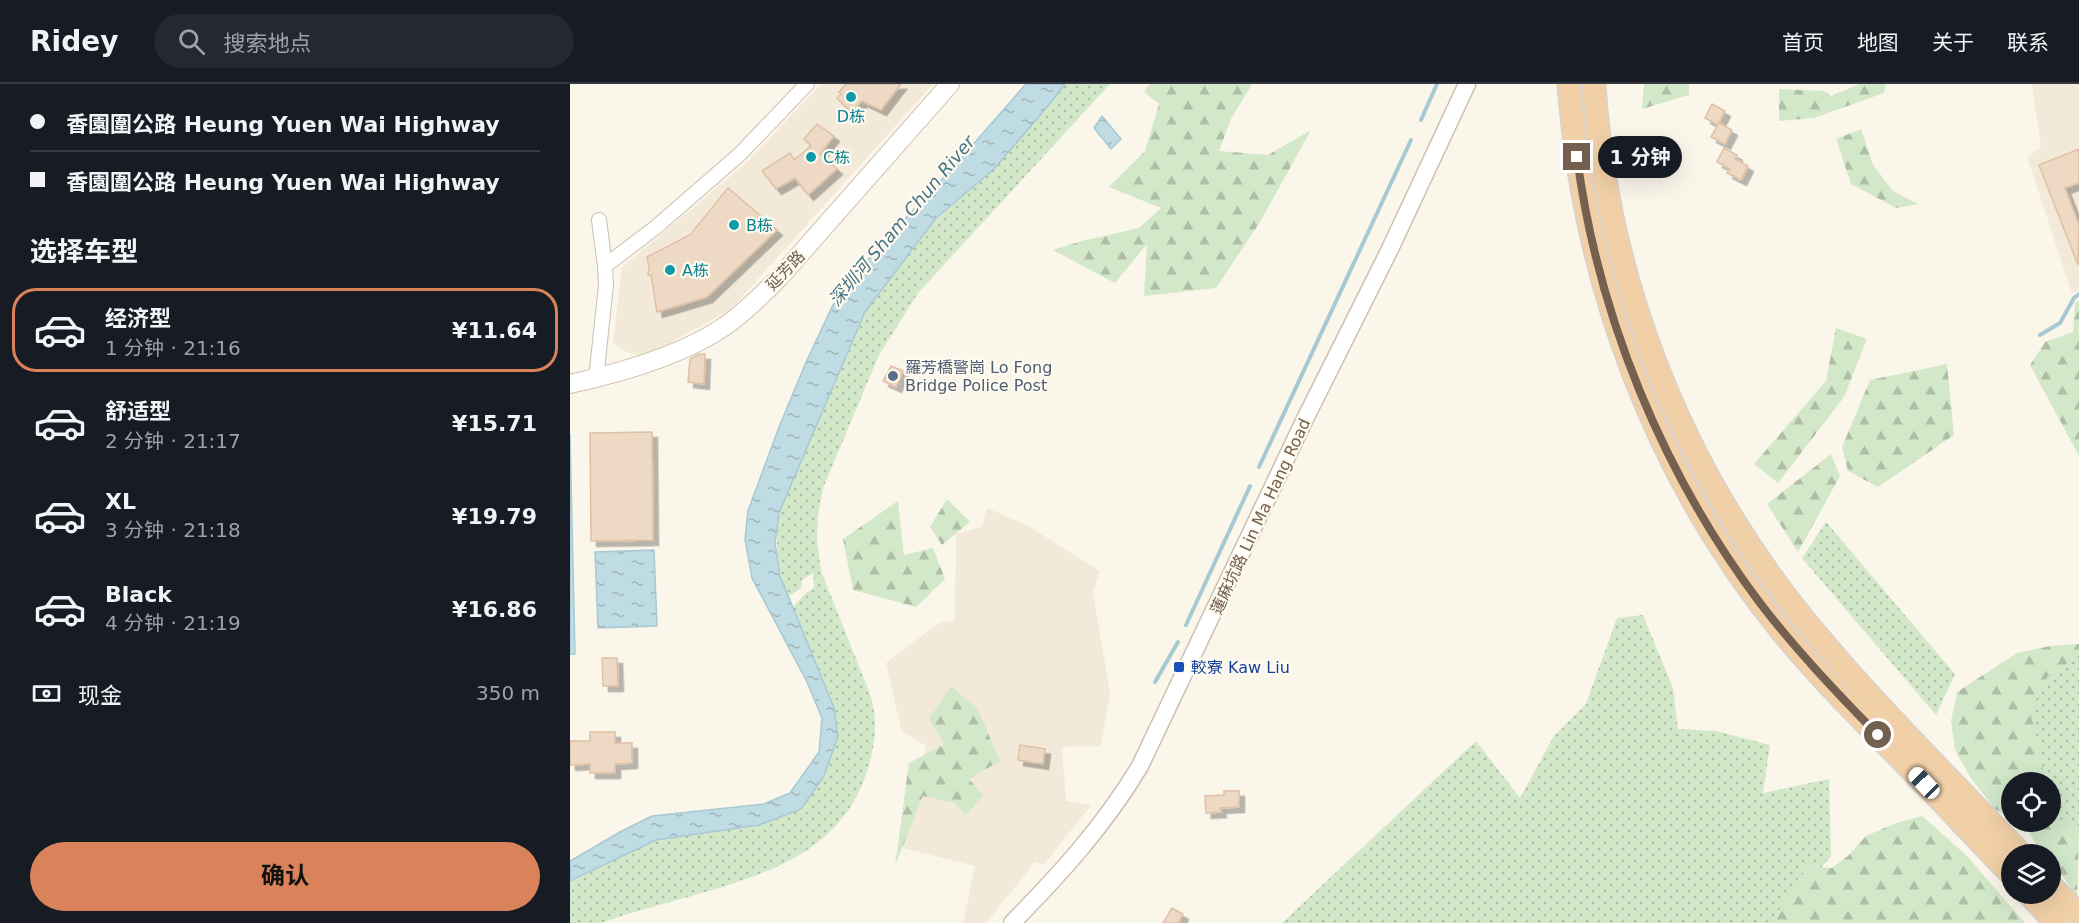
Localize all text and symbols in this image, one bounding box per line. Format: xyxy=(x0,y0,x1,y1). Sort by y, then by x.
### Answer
search box xyxy=(154,14,574,68)
text: Ridey xyxy=(30,25,118,58)
icon: search xyxy=(175,25,208,58)
text: 搜索地点 xyxy=(223,31,311,56)
text: 首页 xyxy=(1782,31,1824,55)
text: 地图 xyxy=(1857,31,1899,55)
text: 关于 xyxy=(1932,31,1974,55)
text: 联系 xyxy=(2007,31,2049,55)
marker: D栋 xyxy=(844,90,858,104)
place label: D栋 xyxy=(837,107,865,126)
text: 香園圍公路 Heung Yuen Wai Highway xyxy=(66,112,500,137)
water label: 深圳河 Sham Chun River xyxy=(824,130,980,310)
callout: 1 分钟 xyxy=(1598,136,1682,178)
route end xyxy=(1563,143,1590,170)
text: 1 分钟 xyxy=(1610,145,1670,169)
place label: C栋 xyxy=(823,148,850,167)
marker: C栋 xyxy=(804,150,818,164)
text: 香園圍公路 Heung Yuen Wai Highway xyxy=(66,170,500,195)
place label: B栋 xyxy=(746,216,773,235)
marker: B栋 xyxy=(727,218,741,232)
text: 选择车型 xyxy=(30,236,138,267)
street label: 延芳路 xyxy=(762,246,809,294)
place label: A栋 xyxy=(682,261,709,280)
marker: A栋 xyxy=(663,263,677,277)
icon: car xyxy=(33,303,87,357)
text: 经济型 xyxy=(105,306,171,331)
text: ¥11.64 xyxy=(452,318,537,343)
text: 1 分钟 · 21:16 xyxy=(105,336,241,360)
place label: 羅芳橋警崗 Lo Fong Bridge Police Post xyxy=(905,358,1052,395)
marker: 羅芳橋警崗 Lo Fong Bridge Police Post xyxy=(886,369,900,383)
icon: car xyxy=(33,396,87,450)
text: 舒适型 xyxy=(105,399,171,424)
text: ¥15.71 xyxy=(452,411,537,436)
street label: 蓮麻坑路 Lin Ma Hang Road xyxy=(1207,415,1314,617)
text: 2 分钟 · 21:17 xyxy=(105,429,241,453)
icon: car xyxy=(33,489,87,543)
text: XL xyxy=(105,489,136,514)
text: ¥19.79 xyxy=(452,504,537,529)
text: 3 分钟 · 21:18 xyxy=(105,518,241,542)
icon: car xyxy=(33,582,87,636)
text: Black xyxy=(105,582,172,607)
text: ¥16.86 xyxy=(452,597,537,622)
text: 4 分钟 · 21:19 xyxy=(105,611,241,635)
place label: 較寮 Kaw Liu xyxy=(1191,658,1290,677)
marker: 較寮 Kaw Liu xyxy=(1172,660,1186,674)
icon: cash xyxy=(30,677,63,710)
text: 350 m xyxy=(476,681,540,705)
text: 现金 xyxy=(78,683,122,708)
route start xyxy=(1864,721,1891,748)
car xyxy=(1905,764,1943,802)
map controls xyxy=(2001,772,2061,904)
button: locate xyxy=(2001,772,2061,832)
button: 确认 xyxy=(30,842,540,911)
button: layers xyxy=(2001,844,2061,904)

